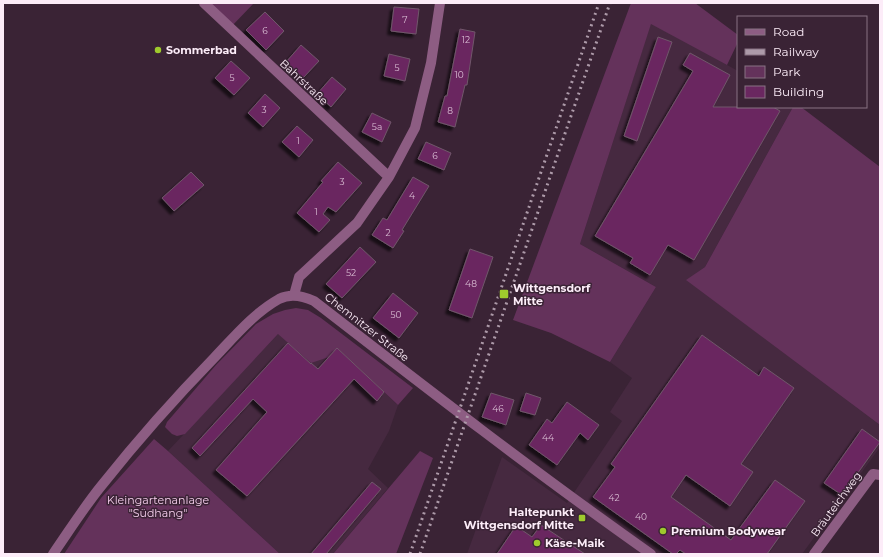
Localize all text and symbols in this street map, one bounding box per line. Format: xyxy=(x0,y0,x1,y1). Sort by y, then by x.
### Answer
house number: 7 xyxy=(402,14,408,25)
legend xyxy=(737,16,867,108)
text: Road xyxy=(773,24,804,39)
house number: 6 xyxy=(262,25,268,36)
house number: 12 xyxy=(462,34,470,45)
place label: Sommerbad xyxy=(166,43,237,57)
text: Railway xyxy=(773,44,819,59)
marker: Sommerbad xyxy=(153,45,163,55)
street label: Bahrstraße xyxy=(277,56,331,108)
house number: 5 xyxy=(394,62,400,73)
text: Park xyxy=(773,64,801,79)
house number: 10 xyxy=(454,69,464,80)
house number: 5 xyxy=(229,72,235,83)
text: Building xyxy=(773,84,824,99)
house number: 3 xyxy=(261,104,267,115)
house number: 8 xyxy=(447,105,453,116)
house number: 5a xyxy=(372,121,382,132)
house number: 1 xyxy=(296,135,300,146)
house number: 6 xyxy=(432,150,438,161)
house number: 3 xyxy=(339,176,345,187)
house number: 4 xyxy=(409,190,415,201)
house number: 1 xyxy=(314,206,318,217)
house number: 2 xyxy=(385,227,391,238)
house number: 52 xyxy=(346,267,356,278)
house number: 48 xyxy=(465,278,477,289)
place label: Wittgensdorf Mitte xyxy=(513,281,591,308)
marker: Wittgensdorf Mitte xyxy=(498,288,510,300)
street label: Chemnitzer Straße xyxy=(322,290,412,365)
house number: 50 xyxy=(390,309,402,320)
house number: 46 xyxy=(492,403,504,414)
house number: 44 xyxy=(542,432,554,443)
street label: Bräuteichweg xyxy=(808,469,864,539)
house number: 42 xyxy=(608,492,620,503)
park label: Kleingartenanlage "Südhang" xyxy=(107,493,210,520)
place label: Haltepunkt Wittgensdorf Mitte xyxy=(464,505,574,532)
house number: 40 xyxy=(635,511,647,522)
marker: Haltepunkt Wittgensdorf Mitte xyxy=(577,513,587,523)
place label: Premium Bodywear xyxy=(671,524,786,538)
marker: Premium Bodywear xyxy=(658,526,668,536)
place label: Käse-Maik xyxy=(545,536,606,550)
marker: Käse-Maik xyxy=(532,538,542,548)

